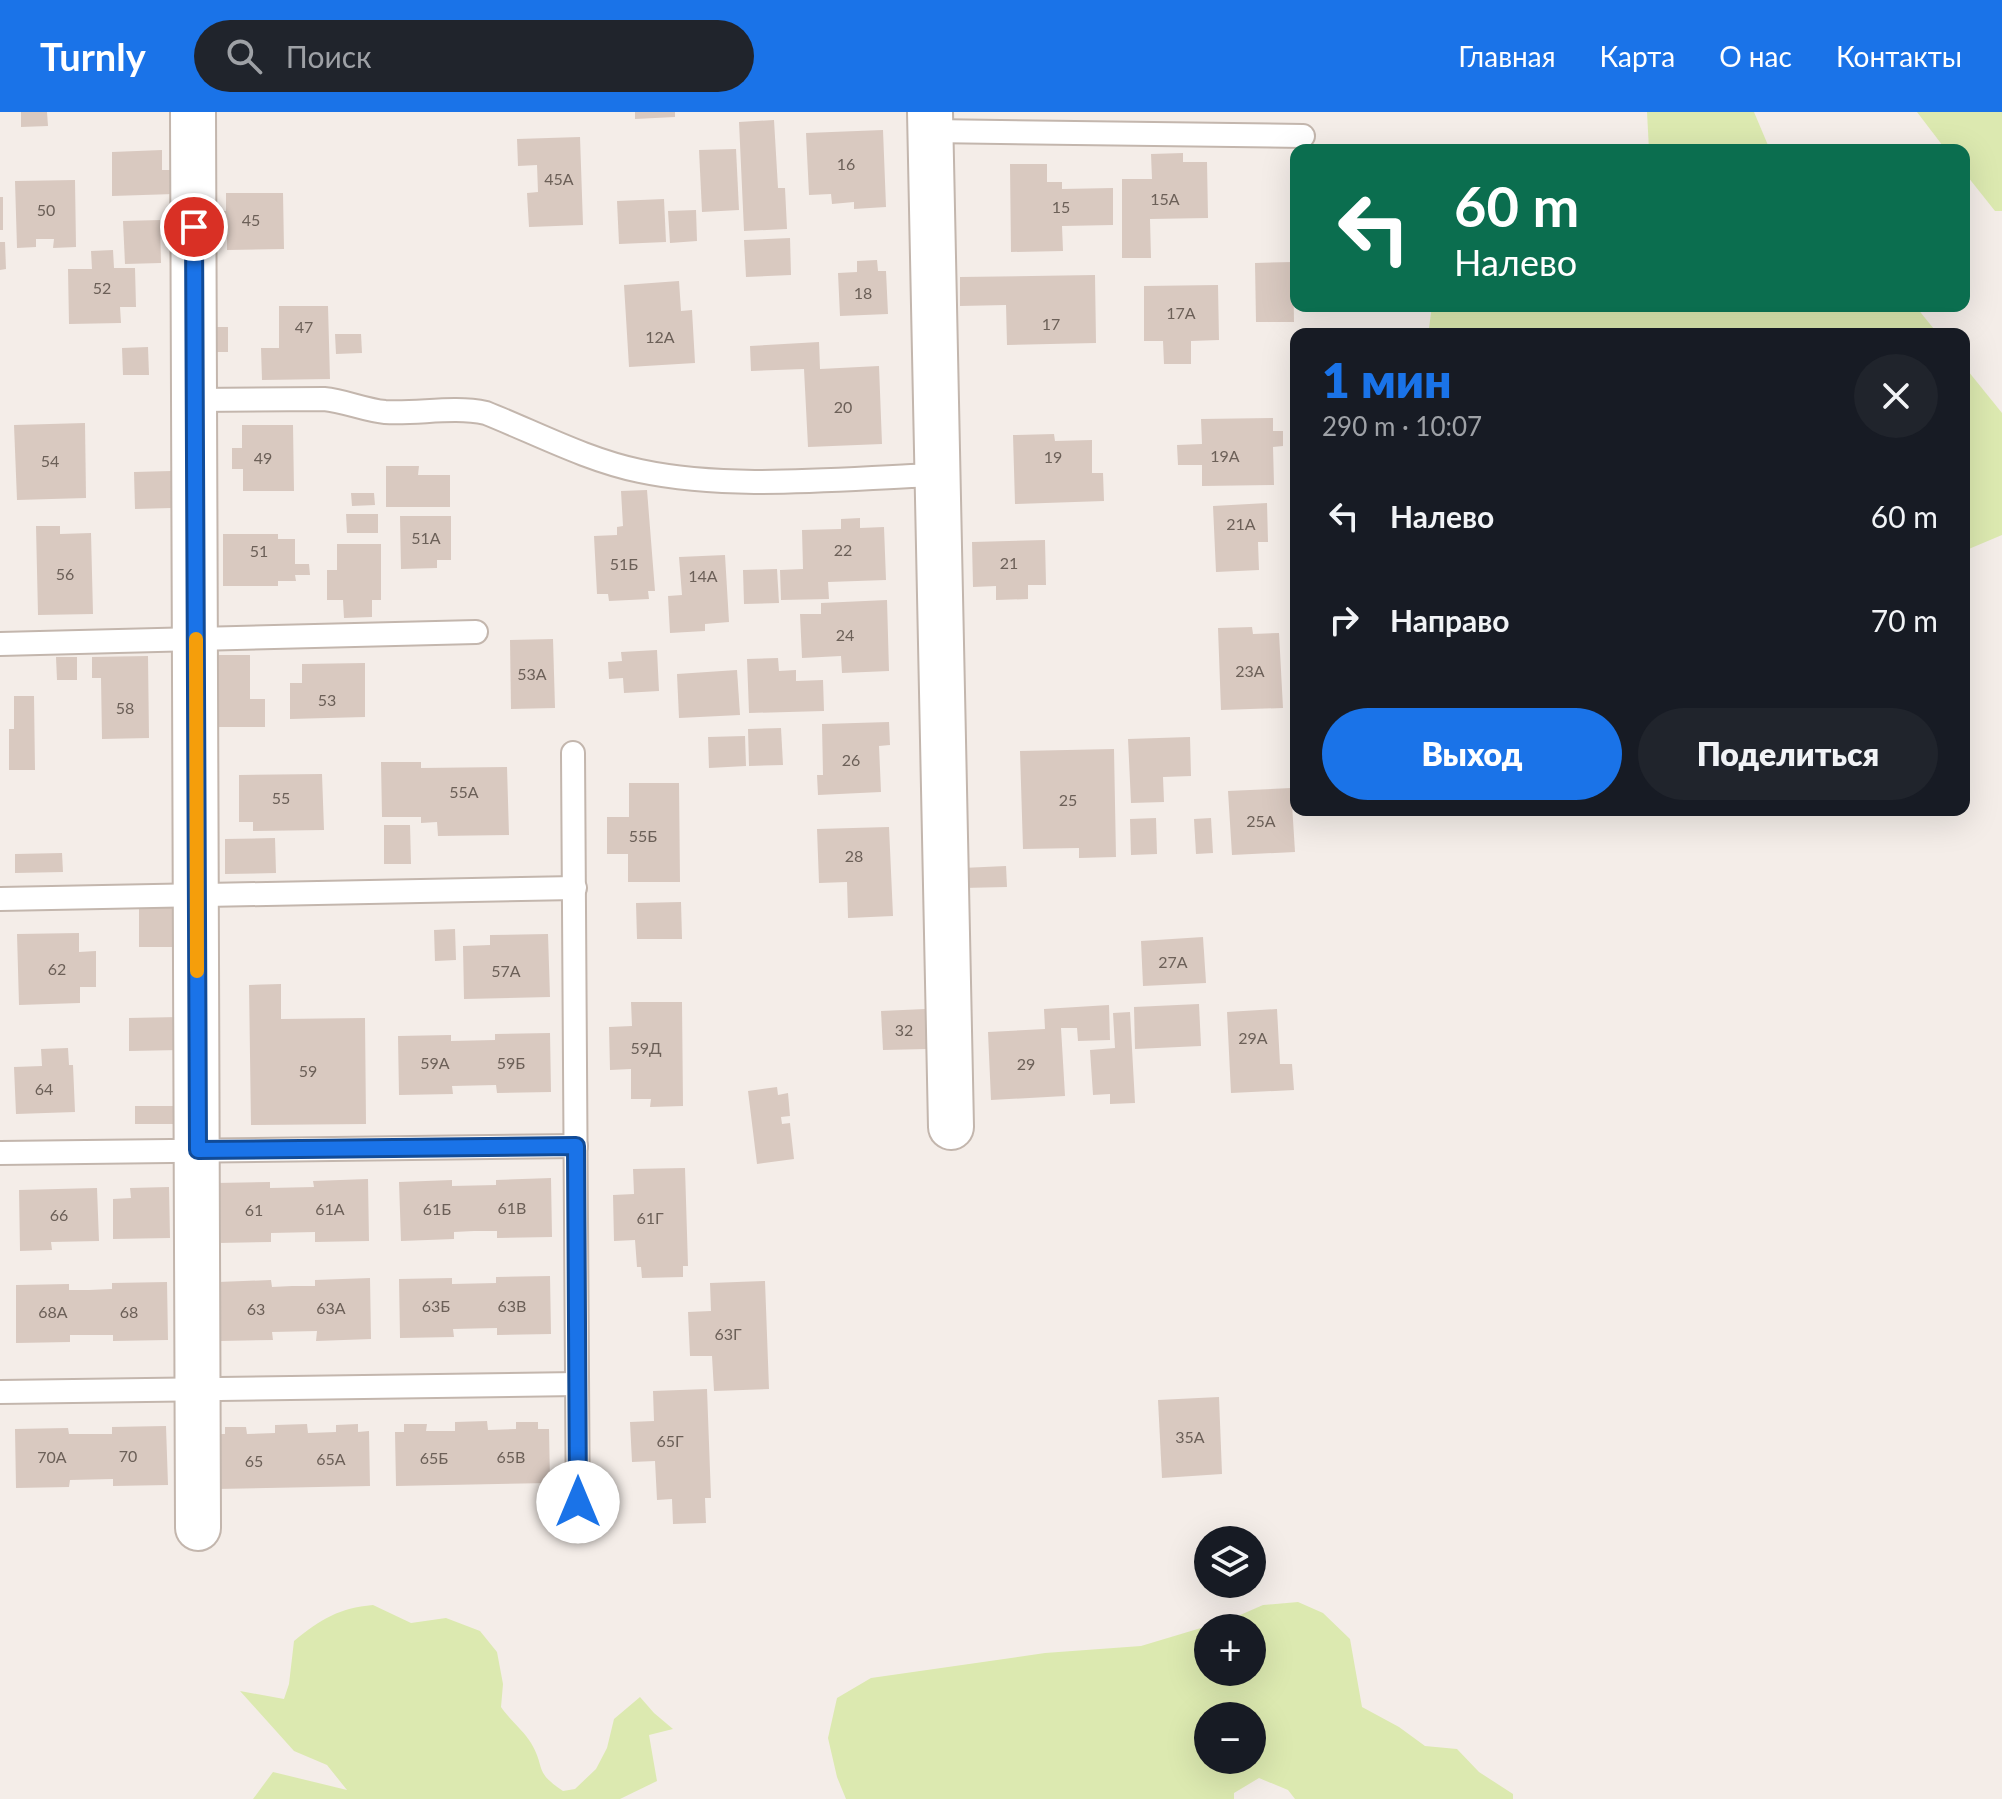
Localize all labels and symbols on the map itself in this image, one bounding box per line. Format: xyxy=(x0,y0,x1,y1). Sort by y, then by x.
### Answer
house number: 16 xyxy=(837,154,855,173)
house number: 45А xyxy=(544,169,574,188)
house number: 15А xyxy=(1150,189,1180,208)
pin xyxy=(160,193,228,261)
house number: 15 xyxy=(1052,197,1070,216)
house number: 50 xyxy=(37,200,55,219)
house number: 45 xyxy=(242,210,260,229)
house number: 52 xyxy=(93,278,111,297)
house number: 18 xyxy=(854,283,872,302)
house number: 17А xyxy=(1166,303,1196,322)
house number: 17 xyxy=(1042,314,1060,333)
house number: 47 xyxy=(295,317,313,336)
house number: 12А xyxy=(645,327,675,346)
house number: 20 xyxy=(834,397,852,416)
house number: 19А xyxy=(1210,446,1240,465)
house number: 19 xyxy=(1044,447,1062,466)
house number: 49 xyxy=(254,448,272,467)
house number: 54 xyxy=(41,451,59,470)
house number: 21А xyxy=(1226,514,1256,533)
house number: 51А xyxy=(411,528,441,547)
house number: 22 xyxy=(834,540,852,559)
house number: 51 xyxy=(250,541,268,560)
house number: 21 xyxy=(1000,553,1018,572)
house number: 51Б xyxy=(610,554,638,573)
house number: 56 xyxy=(56,564,74,583)
house number: 14А xyxy=(688,566,718,585)
house number: 24 xyxy=(836,625,854,644)
house number: 23А xyxy=(1235,661,1265,680)
house number: 53А xyxy=(517,664,547,683)
house number: 53 xyxy=(318,690,336,709)
house number: 58 xyxy=(116,698,134,717)
house number: 26 xyxy=(842,750,860,769)
house number: 55А xyxy=(449,782,479,801)
house number: 55 xyxy=(272,788,290,807)
house number: 25 xyxy=(1059,790,1077,809)
house number: 25А xyxy=(1246,811,1276,830)
house number: 55Б xyxy=(629,826,657,845)
house number: 28 xyxy=(845,846,863,865)
house number: 27А xyxy=(1158,952,1188,971)
house number: 62 xyxy=(48,959,66,978)
house number: 57А xyxy=(491,961,521,980)
house number: 32 xyxy=(895,1020,913,1039)
house number: 29А xyxy=(1238,1028,1268,1047)
house number: 59Д xyxy=(630,1038,662,1057)
house number: 59А xyxy=(420,1053,450,1072)
house number: 59Б xyxy=(497,1053,525,1072)
house number: 29 xyxy=(1017,1054,1035,1073)
house number: 59 xyxy=(299,1061,317,1080)
house number: 64 xyxy=(35,1079,53,1098)
house number: 61В xyxy=(498,1198,526,1217)
house number: 61А xyxy=(315,1199,345,1218)
house number: 61Б xyxy=(423,1199,451,1218)
house number: 61 xyxy=(245,1200,263,1219)
house number: 66 xyxy=(50,1205,68,1224)
house number: 61Г xyxy=(636,1208,664,1227)
house number: 63Б xyxy=(422,1296,450,1315)
house number: 63В xyxy=(498,1296,526,1315)
house number: 63А xyxy=(316,1298,346,1317)
house number: 63 xyxy=(247,1299,265,1318)
house number: 68А xyxy=(38,1302,68,1321)
house number: 68 xyxy=(120,1302,138,1321)
house number: 63Г xyxy=(714,1324,742,1343)
house number: 35А xyxy=(1175,1427,1205,1446)
house number: 65Г xyxy=(656,1431,684,1450)
house number: 70 xyxy=(119,1446,137,1465)
house number: 70А xyxy=(37,1447,67,1466)
house number: 65В xyxy=(497,1447,525,1466)
house number: 65Б xyxy=(420,1448,448,1467)
house number: 65А xyxy=(316,1449,346,1468)
house number: 65 xyxy=(245,1451,263,1470)
position arrow xyxy=(536,1460,620,1544)

